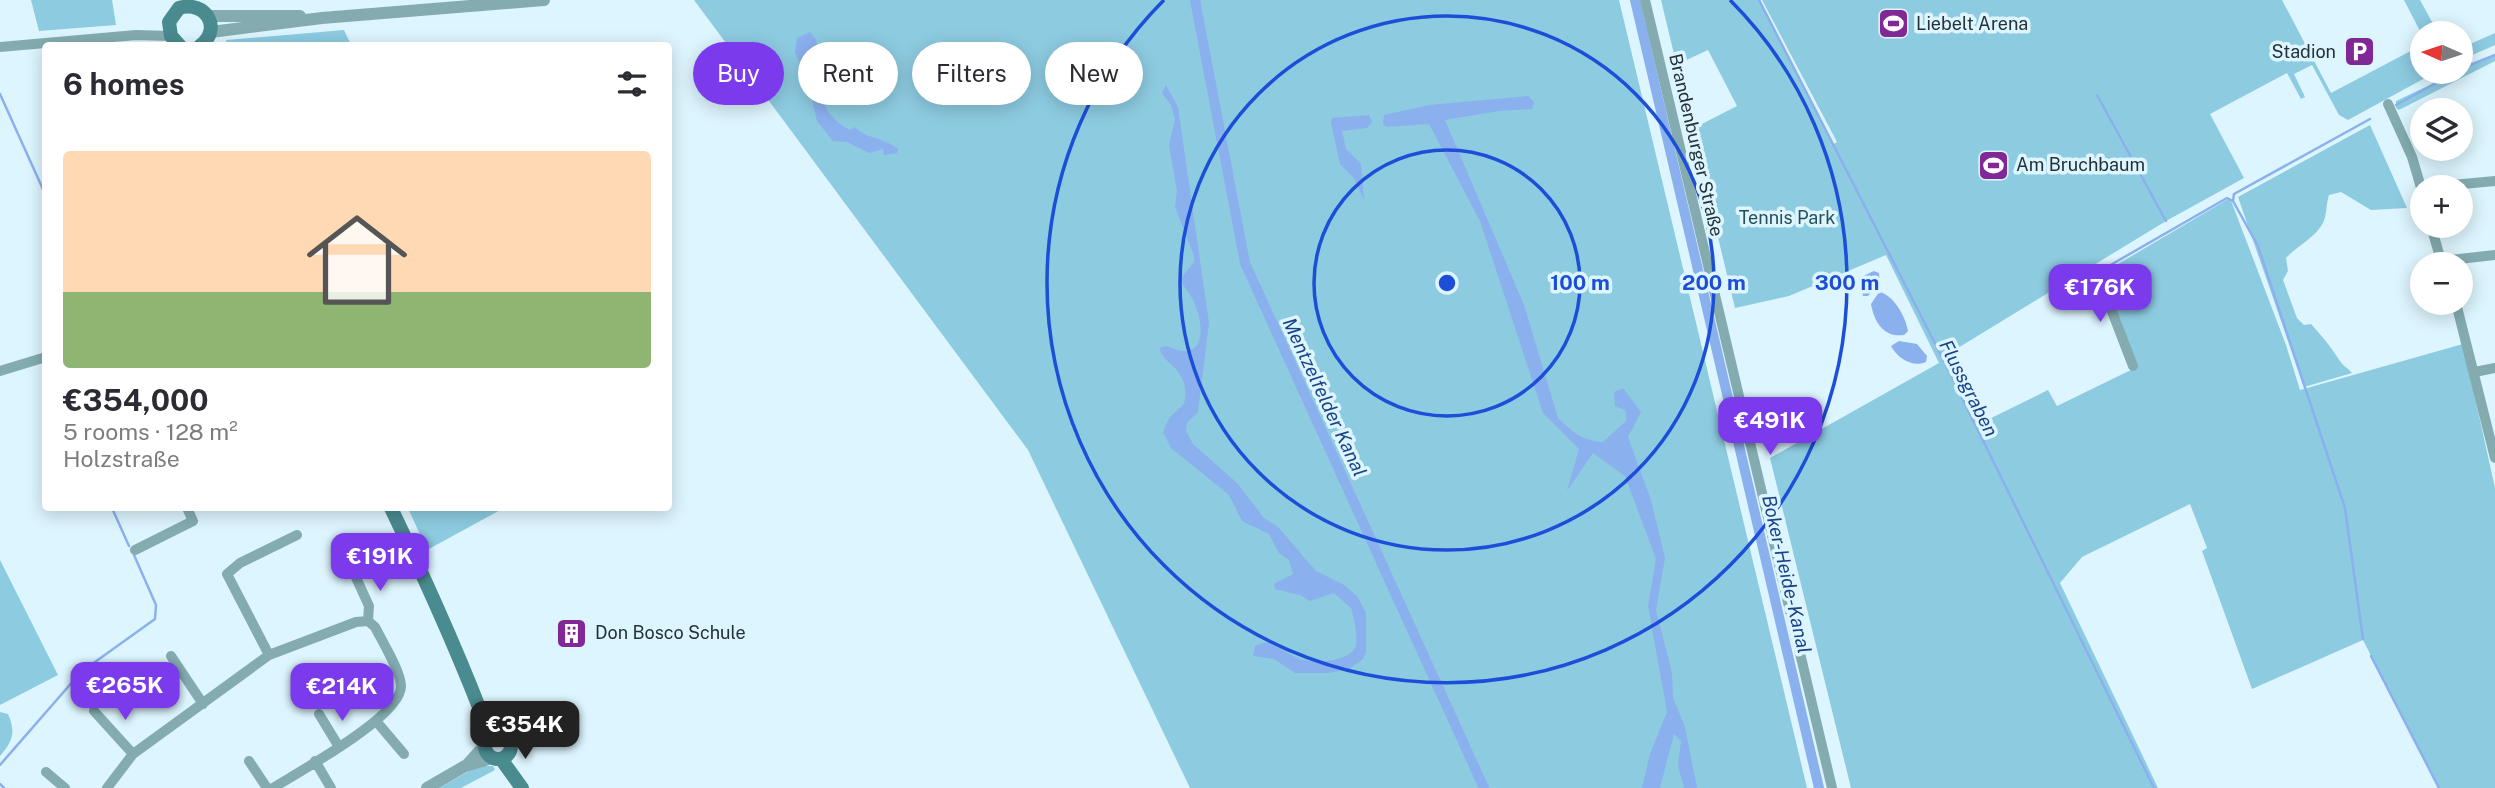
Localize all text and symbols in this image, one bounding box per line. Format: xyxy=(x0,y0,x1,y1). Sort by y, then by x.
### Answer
sports icon: Liebelt Arena xyxy=(1876,7,1910,41)
place label: Liebelt Arena xyxy=(1916,13,2028,34)
north arrow xyxy=(2410,21,2473,84)
map controls xyxy=(2410,21,2473,315)
parking icon: Stadion xyxy=(2342,35,2376,69)
place label: Stadion xyxy=(2272,41,2336,62)
chip: Buy xyxy=(693,42,784,105)
chip: Rent xyxy=(798,42,898,105)
chip: Filters xyxy=(912,42,1031,105)
chip: New xyxy=(1045,42,1143,105)
street label: Brandenburger Straße xyxy=(1665,51,1728,238)
icon: filters xyxy=(613,65,651,103)
text: 6 homes xyxy=(63,66,185,102)
button: layers xyxy=(2410,98,2473,161)
sports icon: Am Bruchbaum xyxy=(1976,148,2010,182)
place label: Am Bruchbaum xyxy=(2016,154,2145,175)
button: + xyxy=(2410,175,2473,238)
icon: home xyxy=(294,197,420,323)
park label: Tennis Park xyxy=(1739,207,1835,228)
button: − xyxy=(2410,252,2473,315)
pin: €176K xyxy=(2051,264,2149,324)
text: 100 m xyxy=(1550,270,1610,295)
text: 200 m xyxy=(1682,270,1746,295)
text: 300 m xyxy=(1815,270,1879,295)
centre of rings xyxy=(1435,271,1459,295)
text: €176K xyxy=(2065,273,2135,300)
water label: Mentzelfelder Kanal xyxy=(1279,314,1371,480)
water label: Flussgraben xyxy=(1935,336,2003,440)
text: €354,000 xyxy=(63,382,209,418)
pin: €491K xyxy=(1721,398,1819,457)
text: €491K xyxy=(1734,406,1806,433)
text: 5 rooms · 128 m² xyxy=(63,418,238,445)
text: Holzstraße xyxy=(63,445,180,472)
water label: Boker-Heide-Kanal xyxy=(1758,493,1816,655)
pin: €191K xyxy=(331,534,429,593)
text: €191K xyxy=(347,542,413,569)
building icon: Don Bosco Schule xyxy=(555,616,589,650)
place label: Don Bosco Schule xyxy=(595,622,746,643)
pin: €265K xyxy=(76,662,174,722)
pin: €214K xyxy=(293,664,391,723)
text: €265K xyxy=(87,671,163,698)
text: €214K xyxy=(306,672,378,699)
pin: €354K xyxy=(476,702,574,761)
text: €354K xyxy=(486,710,564,737)

